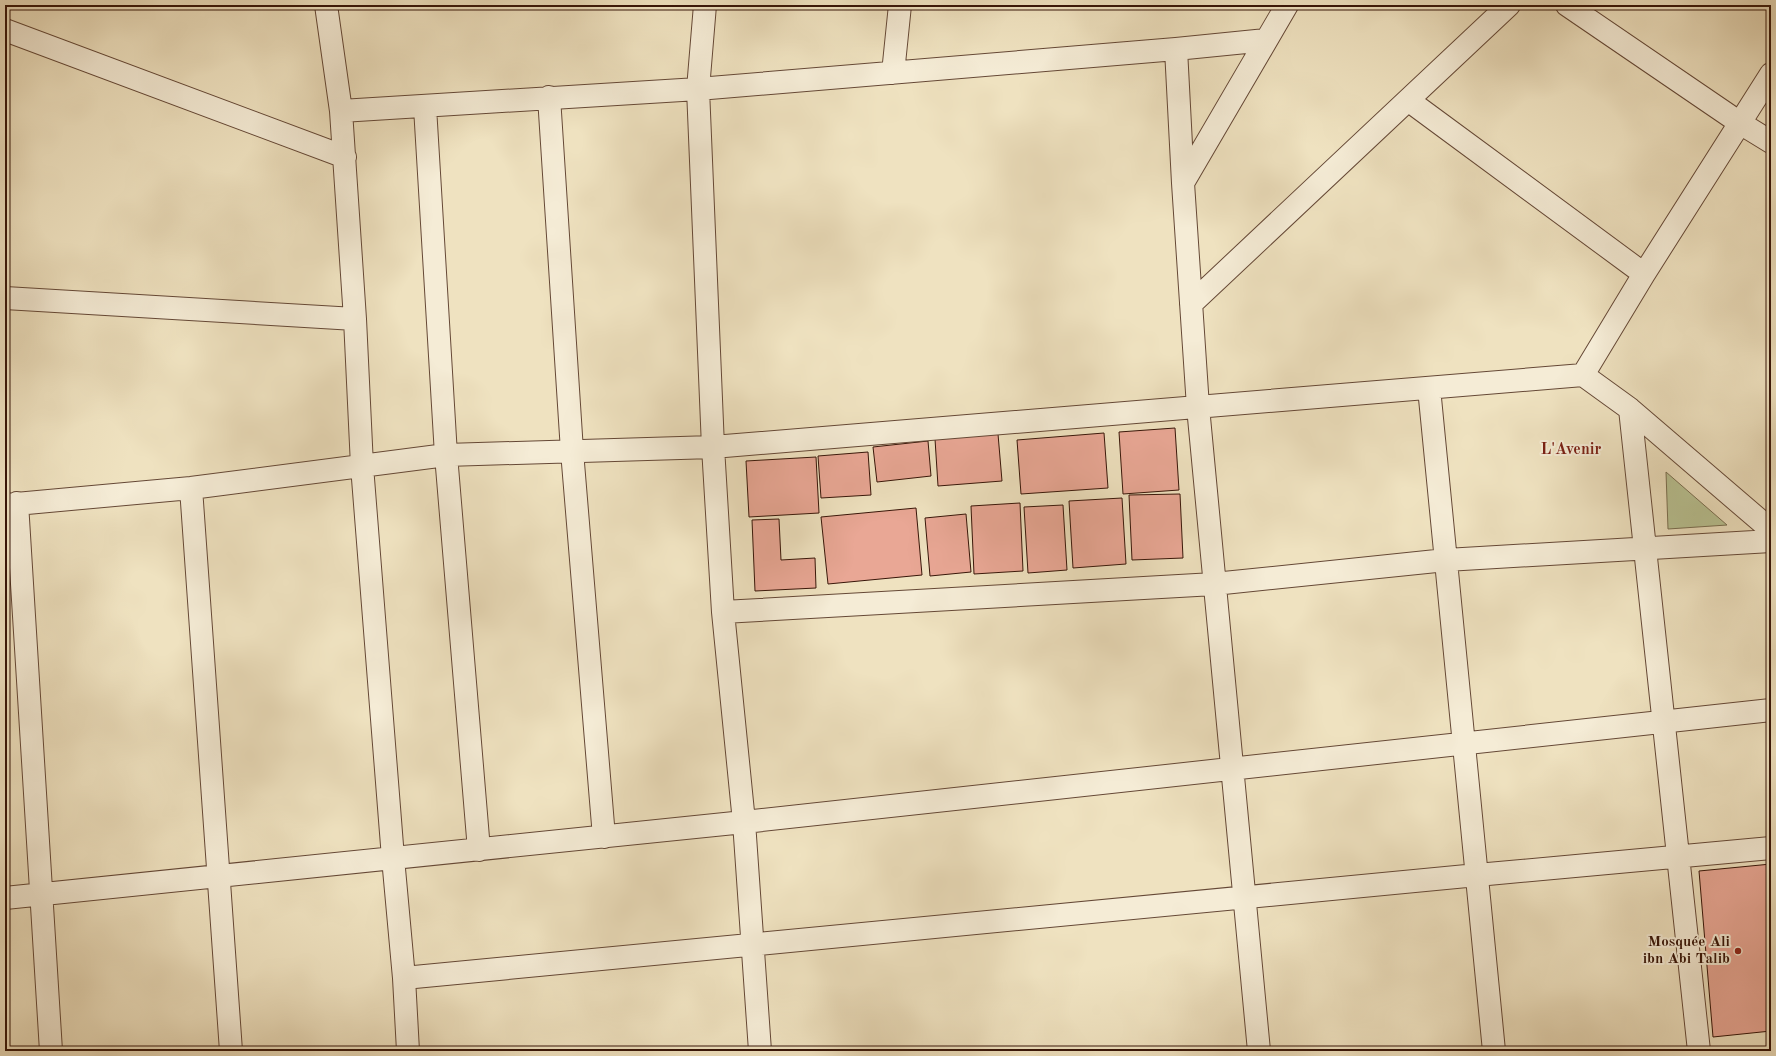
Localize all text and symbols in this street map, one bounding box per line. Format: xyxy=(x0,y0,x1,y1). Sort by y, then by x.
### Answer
district label: L'Avenir xyxy=(1541,442,1602,458)
place label: Mosquée Ali ibn Abi Talib xyxy=(1643,935,1730,967)
marker: Mosquée Ali ibn Abi Talib xyxy=(1733,946,1743,956)

